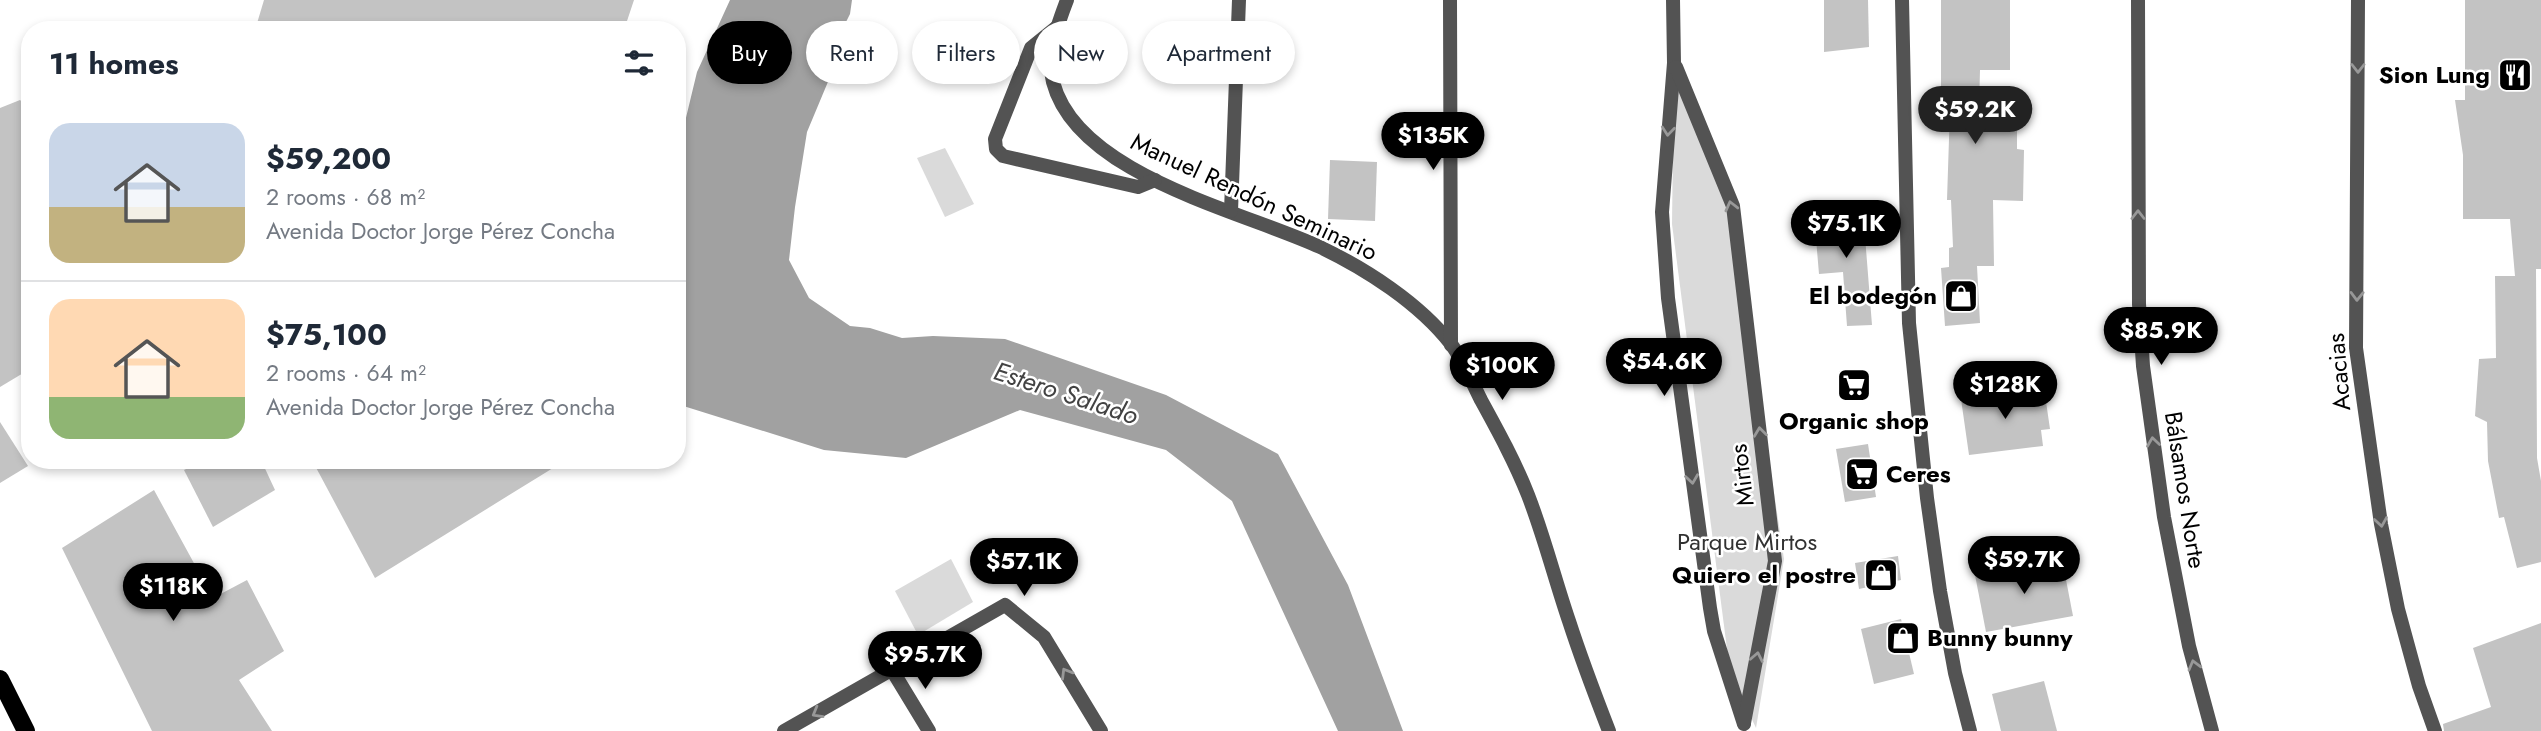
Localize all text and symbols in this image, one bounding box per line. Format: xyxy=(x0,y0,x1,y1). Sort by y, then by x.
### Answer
chip: Buy xyxy=(707,21,792,84)
chip: Rent xyxy=(806,21,898,84)
chip: Filters xyxy=(912,21,1020,84)
chip: New xyxy=(1034,21,1128,84)
chip: Apartment xyxy=(1142,21,1295,84)
text: 11 homes xyxy=(49,42,179,85)
icon: filters xyxy=(620,44,658,82)
restaurant icon: Sion Lung xyxy=(2496,56,2534,94)
place label: Sion Lung xyxy=(2379,57,2490,92)
one-way arrow xyxy=(2350,63,2366,74)
pin: $59.2K xyxy=(1918,86,2032,146)
text: $59.2K xyxy=(1934,92,2016,126)
pin: $135K xyxy=(1384,113,1482,172)
text: $135K xyxy=(1397,118,1469,152)
street label: Manuel Rendón Seminario xyxy=(1125,124,1383,269)
one-way arrow xyxy=(1660,125,1675,137)
text: $59,200 xyxy=(266,137,391,180)
icon: home xyxy=(105,151,189,235)
text: 2 rooms · 68 m² xyxy=(266,180,425,214)
one-way arrow xyxy=(1725,201,1739,213)
pin: $75.1K xyxy=(1789,201,1903,260)
text: $75.1K xyxy=(1807,206,1885,240)
one-way arrow xyxy=(2130,209,2146,220)
text: Avenida Doctor Jorge Pérez Concha xyxy=(266,214,615,248)
shop icon: El bodegón xyxy=(1942,277,1980,315)
place label: El bodegón xyxy=(1809,278,1937,313)
one-way arrow xyxy=(2349,291,2365,301)
pin: $85.9K xyxy=(2104,308,2218,367)
text: $75,100 xyxy=(266,313,387,356)
text: $85.9K xyxy=(2120,313,2202,347)
icon: home xyxy=(105,327,189,411)
street label: Acacias xyxy=(2318,332,2359,412)
pin: $54.6K xyxy=(1607,338,1721,398)
pin: $100K xyxy=(1453,342,1551,402)
text: $54.6K xyxy=(1622,344,1706,378)
text: $100K xyxy=(1466,348,1538,382)
water label: Estero Salado xyxy=(989,352,1143,434)
text: 2 rooms · 64 m² xyxy=(266,356,426,390)
pin: $128K xyxy=(1956,362,2054,421)
supermarket icon: Organic shop xyxy=(1835,366,1873,404)
text: $128K xyxy=(1969,367,2041,401)
text: Avenida Doctor Jorge Pérez Concha xyxy=(266,390,615,424)
place label: Organic shop xyxy=(1779,403,1929,438)
street label: Bálsamos Norte xyxy=(2156,409,2215,571)
one-way arrow xyxy=(1753,426,1768,437)
one-way arrow xyxy=(2146,436,2161,447)
street label: Mirtos xyxy=(1720,442,1763,508)
supermarket icon: Ceres xyxy=(1843,455,1881,493)
place label: Ceres xyxy=(1886,456,1951,491)
one-way arrow xyxy=(1685,473,1700,485)
one-way arrow xyxy=(2373,516,2388,527)
park label: Parque Mirtos xyxy=(1677,524,1817,559)
pin: $59.7K xyxy=(1967,536,2081,596)
pin: $57.1K xyxy=(967,538,1081,598)
text: $59.7K xyxy=(1984,542,2064,576)
text: $57.1K xyxy=(986,544,1062,578)
shop icon: Quiero el postre xyxy=(1862,556,1900,594)
place label: Quiero el postre xyxy=(1672,557,1856,592)
pin: $118K xyxy=(124,564,222,623)
text: $118K xyxy=(139,569,207,603)
shop icon: Bunny bunny xyxy=(1884,619,1922,657)
place label: Bunny bunny xyxy=(1927,620,2073,655)
pin: $95.7K xyxy=(868,632,982,691)
text: $95.7K xyxy=(884,637,966,671)
one-way arrow xyxy=(1748,651,1763,663)
one-way arrow xyxy=(2188,659,2202,671)
one-way arrow xyxy=(1061,667,1074,680)
one-way arrow xyxy=(811,704,824,717)

